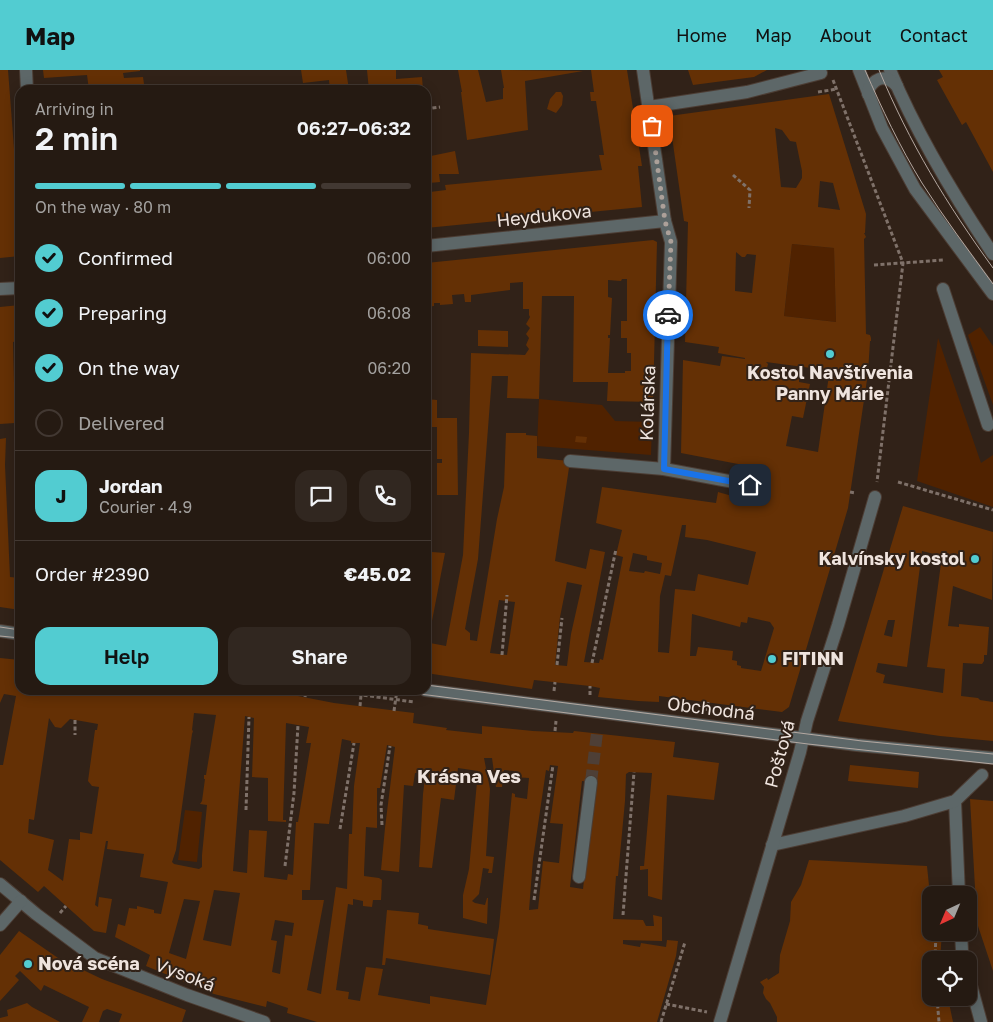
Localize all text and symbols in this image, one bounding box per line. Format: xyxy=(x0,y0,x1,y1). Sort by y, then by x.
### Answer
text: Map xyxy=(25,21,75,50)
text: Home xyxy=(676,24,727,46)
text: Map xyxy=(755,24,792,46)
text: About xyxy=(820,24,872,46)
text: Contact xyxy=(900,24,968,46)
text: Arriving in xyxy=(35,99,114,119)
pin xyxy=(631,105,673,147)
icon: bag xyxy=(638,112,666,140)
text: 06:27–06:32 xyxy=(297,116,411,139)
text: 2 min xyxy=(35,119,118,157)
text: On the way · 80 m xyxy=(35,197,171,217)
street label: Heydukova xyxy=(495,199,592,231)
icon: check xyxy=(35,244,63,272)
text: Confirmed xyxy=(78,246,173,269)
text: 06:00 xyxy=(367,248,411,268)
courier xyxy=(643,290,693,340)
icon: check xyxy=(35,299,63,327)
text: Preparing xyxy=(78,301,167,324)
icon: car xyxy=(654,301,682,329)
text: 06:08 xyxy=(367,303,411,323)
marker: Kostol Navštívenia Panny Márie xyxy=(824,348,836,360)
icon: check xyxy=(35,354,63,382)
text: On the way xyxy=(78,356,180,379)
text: 06:20 xyxy=(367,358,411,378)
place label: Kostol Navštívenia Panny Márie xyxy=(747,361,913,404)
street label: Kolárska xyxy=(635,365,659,441)
text: Delivered xyxy=(78,411,165,434)
pin xyxy=(729,464,771,506)
button: chat xyxy=(295,470,347,522)
button: phone xyxy=(359,470,411,522)
icon: home xyxy=(736,471,764,499)
text: Jordan xyxy=(99,474,163,497)
text: J xyxy=(56,484,66,507)
text: Courier · 4.9 xyxy=(99,497,192,517)
place label: Kalvínsky kostol xyxy=(819,547,965,569)
marker: Kalvínsky kostol xyxy=(969,553,981,565)
text: Order #2390 xyxy=(35,562,149,585)
text: €45.02 xyxy=(344,562,411,585)
button: Help xyxy=(35,627,218,685)
button: Share xyxy=(228,627,411,685)
place label: FITINN xyxy=(782,647,844,669)
marker: FITINN xyxy=(766,653,778,665)
street label: Obchodná xyxy=(666,692,756,724)
street label: Poštová xyxy=(759,717,799,790)
district label: Krásna Ves xyxy=(417,764,521,787)
north arrow xyxy=(922,886,978,941)
map controls xyxy=(922,886,977,1006)
button: locate xyxy=(922,951,977,1006)
place label: Nová scéna xyxy=(38,952,140,974)
street label: Vysoká xyxy=(152,953,219,996)
marker: Nová scéna xyxy=(22,958,34,970)

